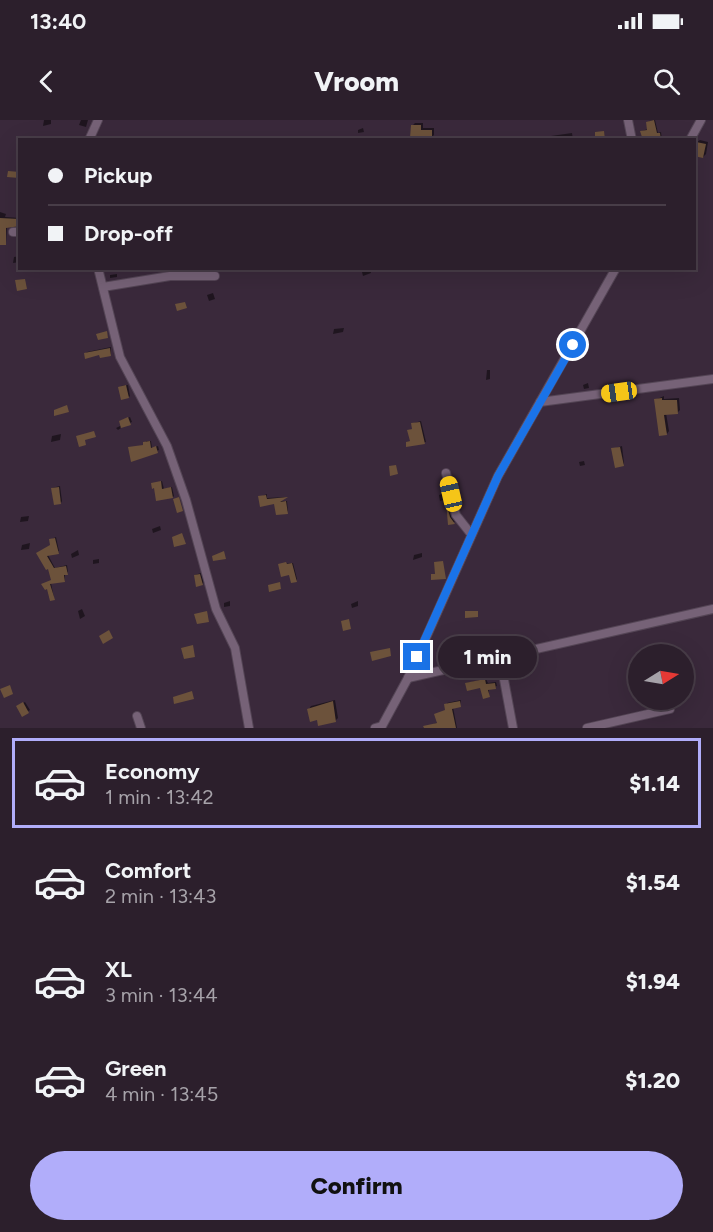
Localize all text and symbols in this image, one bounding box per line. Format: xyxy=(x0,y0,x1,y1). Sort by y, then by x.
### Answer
text: 13:40 xyxy=(30,8,86,35)
icon: back xyxy=(30,65,63,98)
text: Vroom xyxy=(314,65,399,98)
icon: search xyxy=(650,65,683,98)
text: Pickup xyxy=(84,162,153,189)
text: Drop-off xyxy=(84,220,173,247)
route start xyxy=(559,331,586,358)
car xyxy=(600,381,638,403)
car xyxy=(438,474,464,514)
callout: 1 min xyxy=(438,636,537,678)
route end xyxy=(403,643,430,670)
north arrow xyxy=(628,644,694,710)
map controls xyxy=(628,644,694,710)
text: 1 min xyxy=(464,645,511,669)
icon: car xyxy=(33,756,87,810)
text: Economy xyxy=(105,758,200,785)
text: $1.14 xyxy=(629,770,680,797)
text: 1 min · 13:42 xyxy=(105,785,214,809)
icon: car xyxy=(33,855,87,909)
text: Comfort xyxy=(105,857,191,884)
text: $1.54 xyxy=(626,869,680,896)
text: 2 min · 13:43 xyxy=(105,884,216,908)
icon: car xyxy=(33,954,87,1008)
text: XL xyxy=(105,956,132,983)
text: $1.94 xyxy=(626,968,680,995)
text: 3 min · 13:44 xyxy=(105,983,218,1007)
icon: car xyxy=(33,1053,87,1107)
text: Green xyxy=(105,1055,167,1082)
text: $1.20 xyxy=(625,1067,680,1094)
text: 4 min · 13:45 xyxy=(105,1082,218,1106)
button: Confirm xyxy=(30,1151,683,1220)

